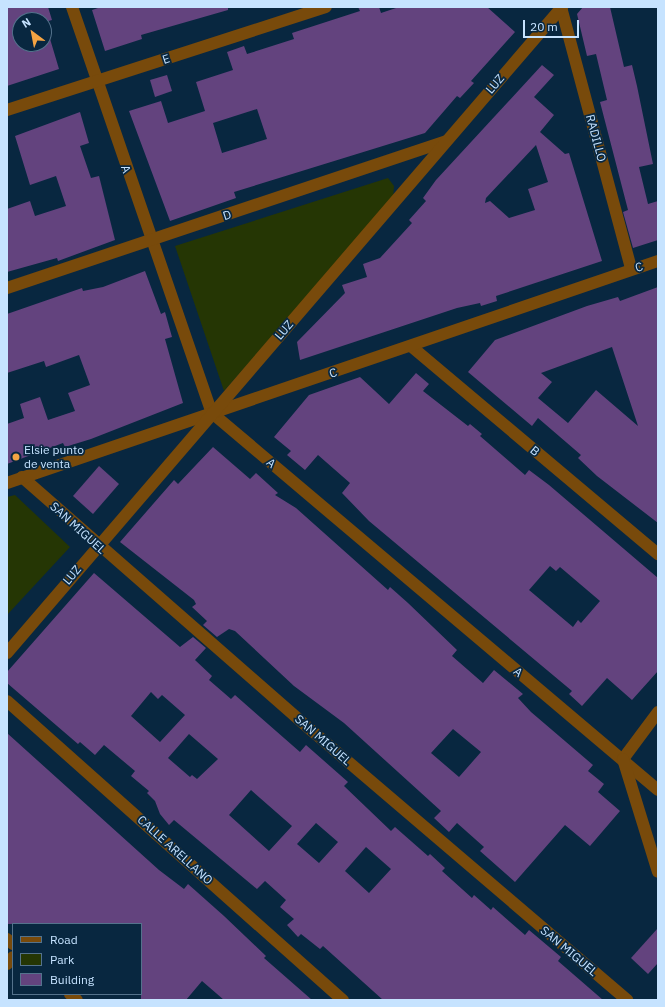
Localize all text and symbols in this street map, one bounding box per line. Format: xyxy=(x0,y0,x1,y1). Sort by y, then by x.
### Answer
north arrow xyxy=(12,12,52,52)
scale bar xyxy=(525,12,581,38)
text: N xyxy=(19,15,33,31)
text: 20 m xyxy=(530,19,558,34)
street label: E xyxy=(160,51,172,67)
street label: LUZ xyxy=(483,71,507,97)
street label: RADILLO xyxy=(583,113,609,163)
street label: A xyxy=(118,163,134,175)
street label: D xyxy=(221,207,233,223)
street label: C xyxy=(633,259,645,275)
street label: LUZ xyxy=(272,317,296,343)
street label: C xyxy=(327,365,339,381)
place label: Elsie punto de venta xyxy=(24,443,84,471)
street label: B xyxy=(527,443,543,459)
marker: Elsie punto de venta xyxy=(11,452,21,462)
street label: A xyxy=(263,455,279,471)
street label: SAN MIGUEL xyxy=(47,499,109,557)
street label: LUZ xyxy=(60,562,84,588)
street label: A xyxy=(510,664,526,680)
street label: SAN MIGUEL xyxy=(292,712,354,768)
street label: CALLE ARELLANO xyxy=(134,812,216,888)
legend xyxy=(12,923,142,995)
street label: SAN MIGUEL xyxy=(538,923,600,979)
text: Road xyxy=(50,932,78,947)
text: Park xyxy=(50,952,74,967)
text: Building xyxy=(50,972,94,987)

